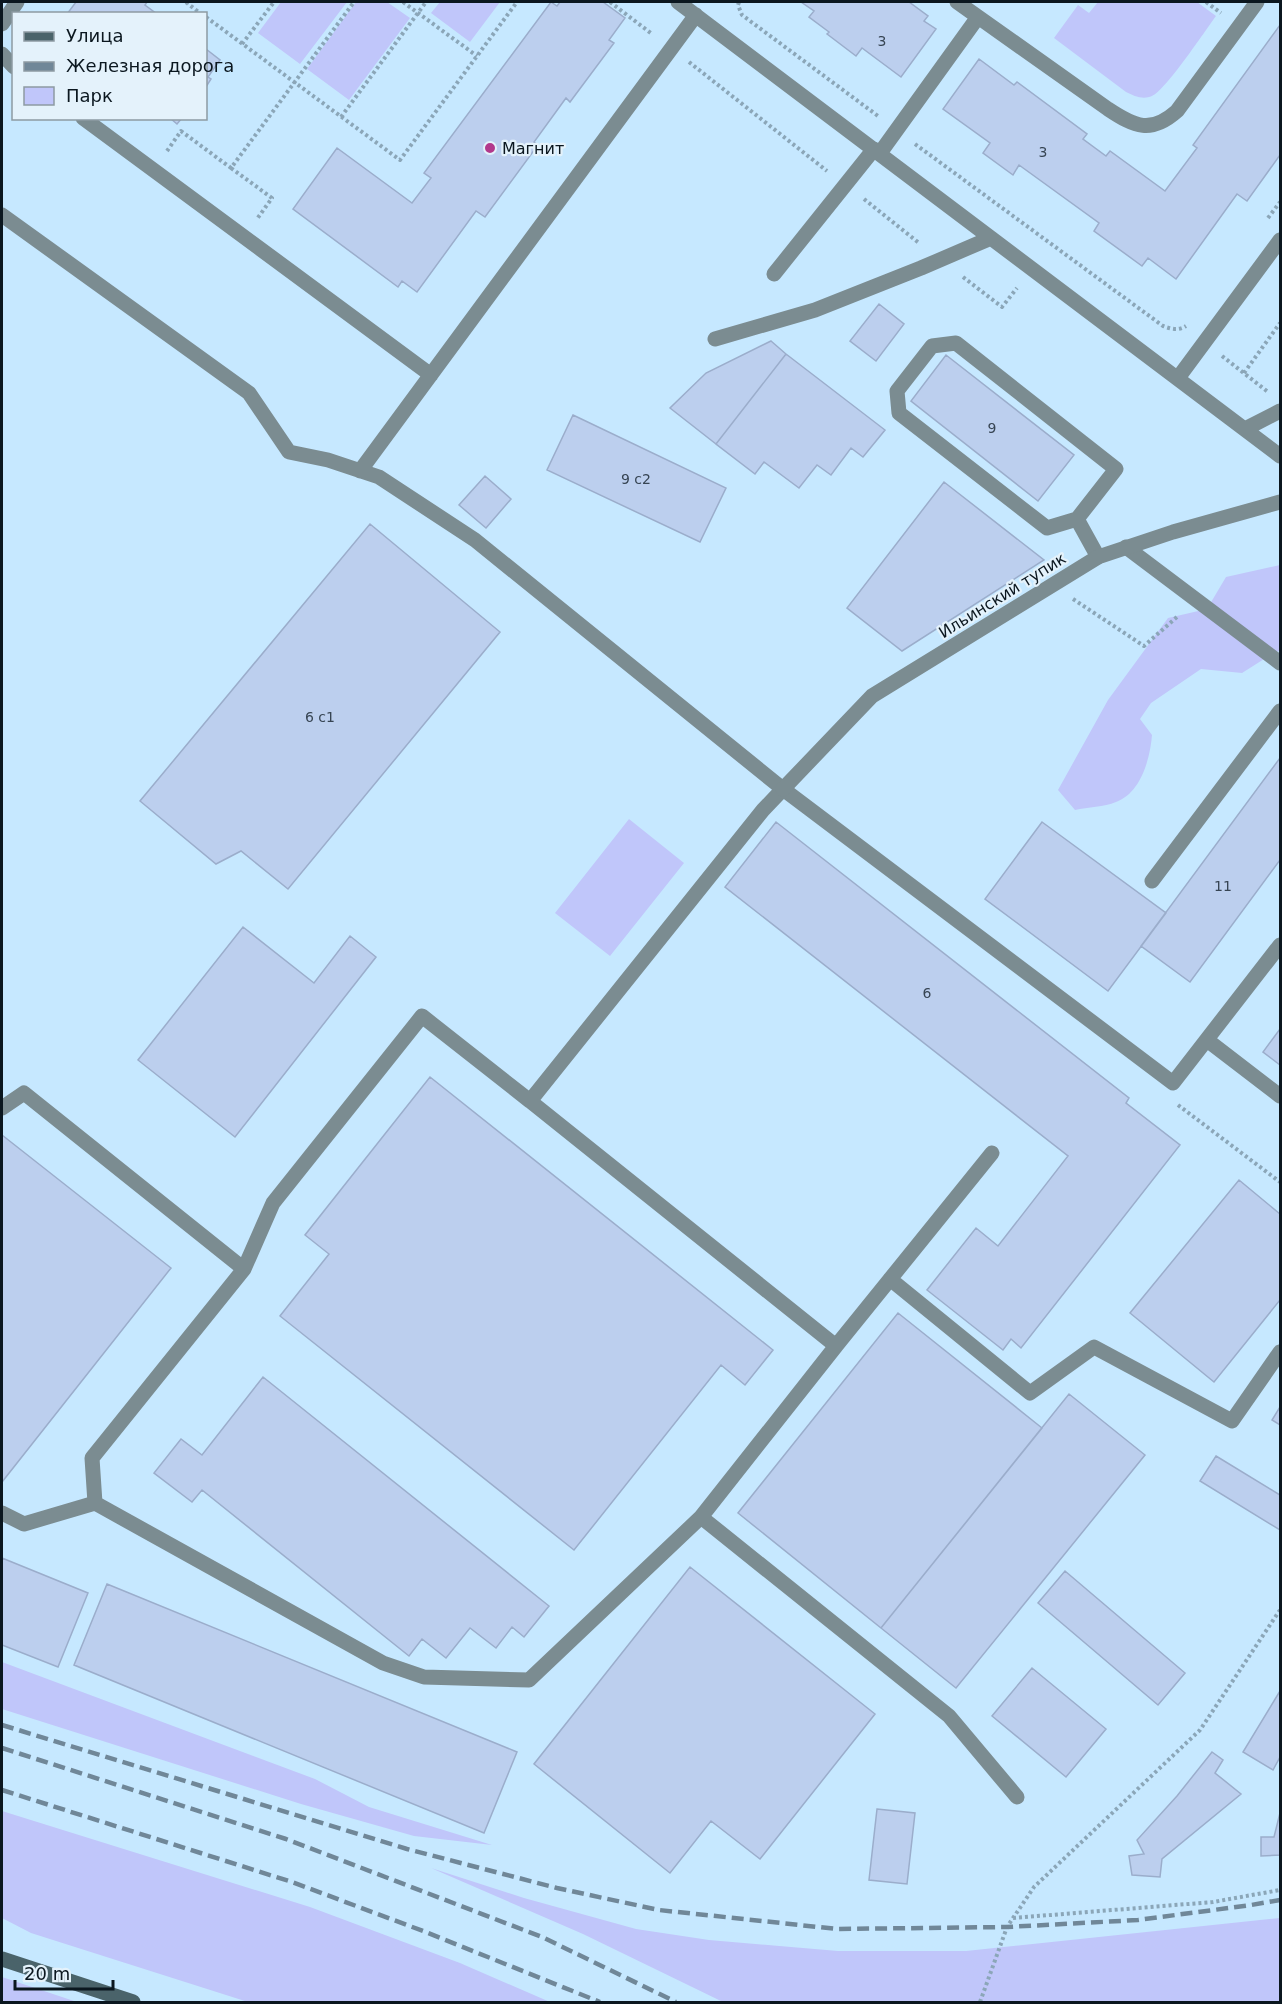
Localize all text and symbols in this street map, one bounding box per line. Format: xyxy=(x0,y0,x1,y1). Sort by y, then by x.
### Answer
legend xyxy=(12,12,207,120)
text: Улица xyxy=(66,25,123,46)
house number: 3 xyxy=(878,33,886,49)
text: Железная дорога xyxy=(66,55,234,76)
text: Парк xyxy=(66,85,113,106)
place label: Магнит xyxy=(502,139,564,158)
marker: Магнит xyxy=(483,141,497,155)
house number: 3 xyxy=(1039,144,1047,160)
house number: 9 xyxy=(988,420,996,436)
house number: 9 с2 xyxy=(621,471,651,487)
street label: Ильинский тупик xyxy=(935,548,1070,642)
house number: 6 с1 xyxy=(305,709,335,725)
house number: 11 xyxy=(1214,878,1232,894)
house number: 6 xyxy=(923,985,932,1001)
scale bar xyxy=(15,1953,112,1991)
text: 20 m xyxy=(24,1963,70,1984)

